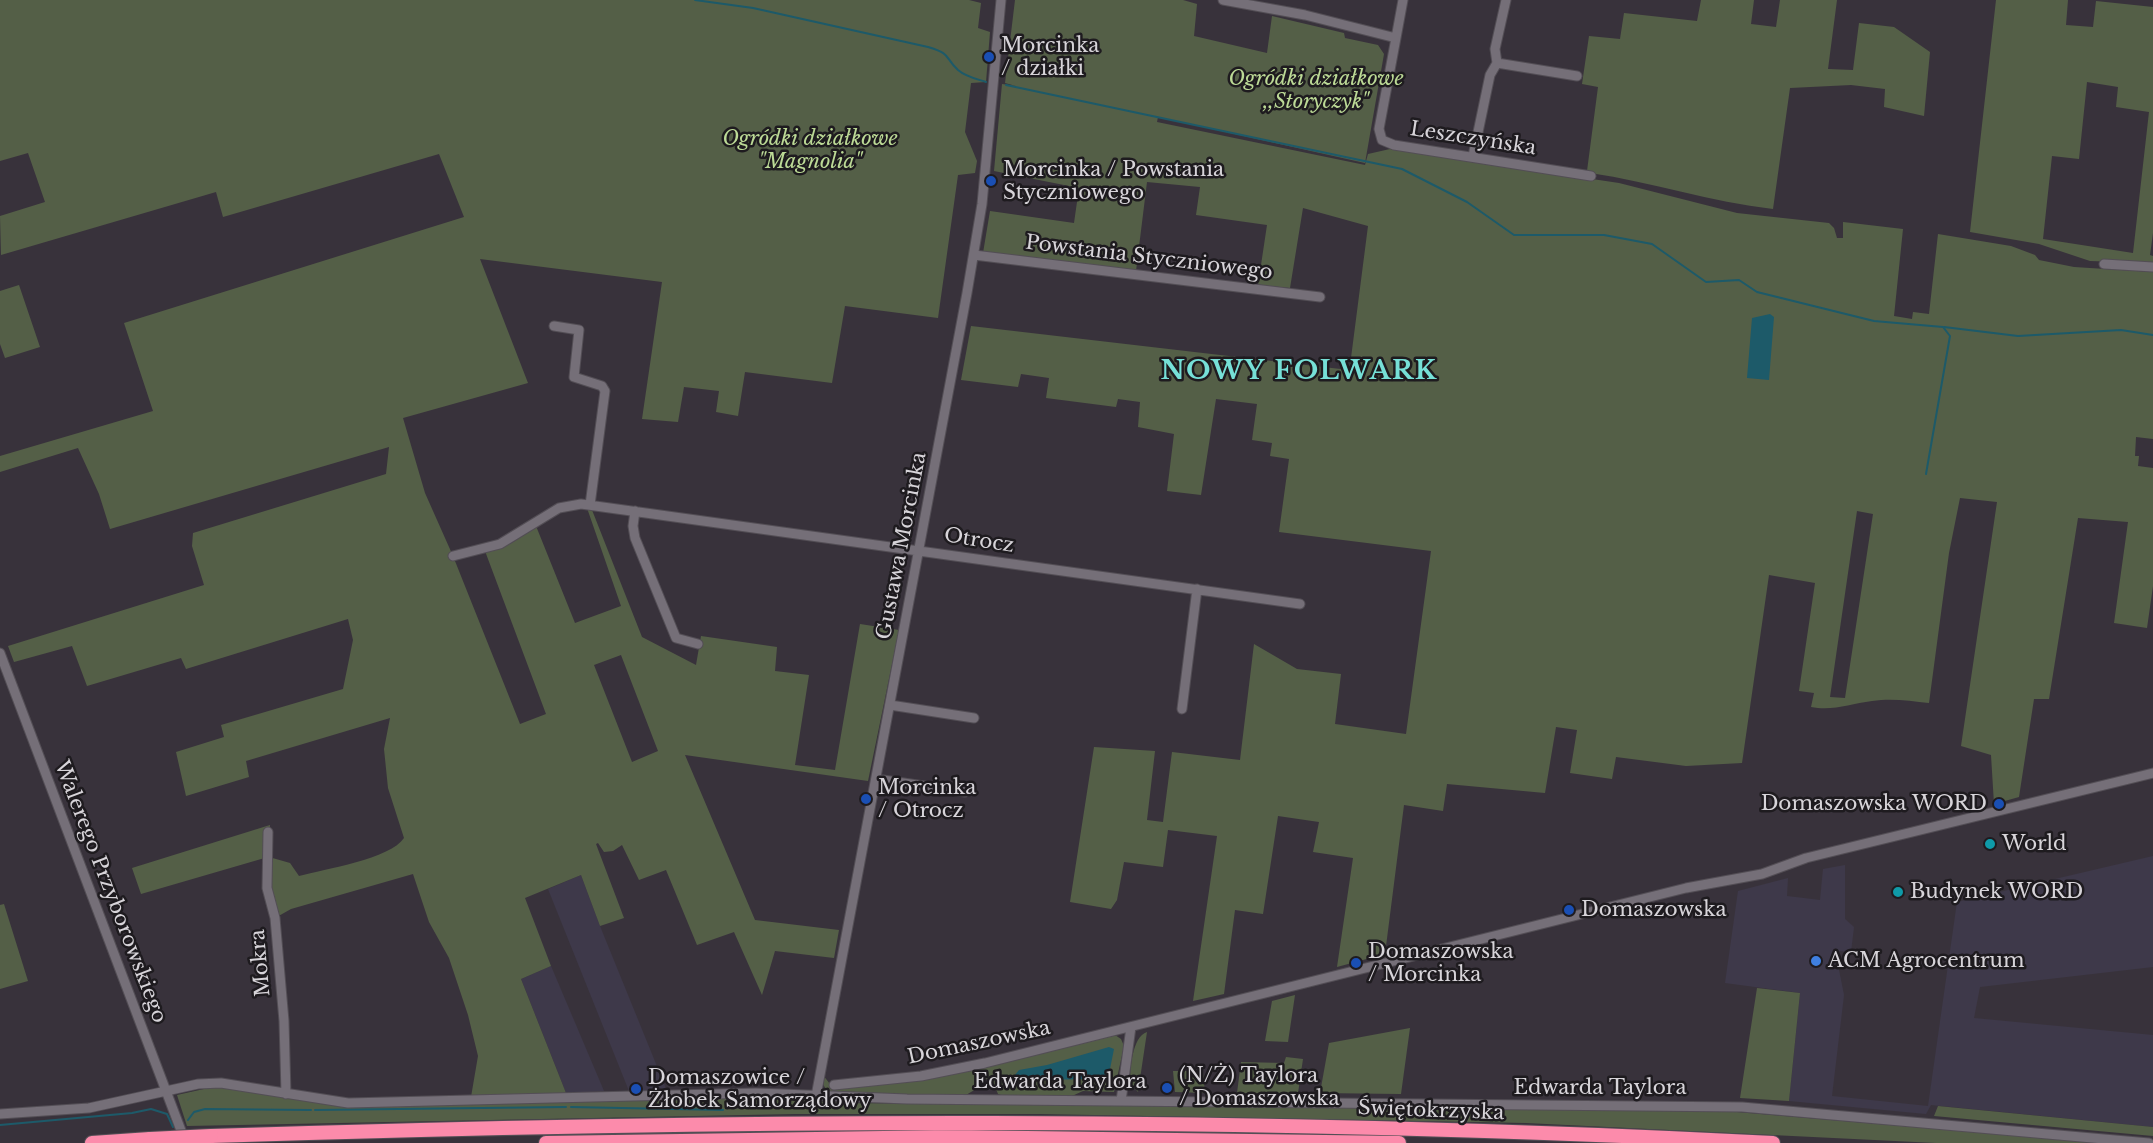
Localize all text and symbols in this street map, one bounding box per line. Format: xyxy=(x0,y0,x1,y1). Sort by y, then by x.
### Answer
place label: Morcinka / działki xyxy=(1001,34,1099,81)
marker: Morcinka / działki xyxy=(982,50,996,64)
park label: Ogródki działkowe ,,Storyczyk" xyxy=(1228,67,1404,114)
street label: Leszczyńska xyxy=(1408,117,1538,161)
park label: Ogródki działkowe "Magnolia" xyxy=(722,127,898,174)
place label: Morcinka / Powstania Styczniowego xyxy=(1003,158,1224,205)
marker: Morcinka / Powstania Styczniowego xyxy=(984,174,998,188)
street label: Powstania Styczniowego xyxy=(1024,231,1274,285)
district label: NOWY FOLWARK xyxy=(1160,356,1438,388)
street label: Gustawa Morcinka xyxy=(872,450,932,642)
street label: Otrocz xyxy=(942,524,1016,558)
street label: Walerego Przyborowskiego xyxy=(49,757,171,1027)
place label: Morcinka / Otrocz xyxy=(878,776,976,823)
marker: Morcinka / Otrocz xyxy=(859,792,873,806)
place label: Domaszowska WORD xyxy=(1761,792,1987,816)
marker: Domaszowska WORD xyxy=(1992,797,2006,811)
place label: World xyxy=(2002,832,2067,856)
marker: World xyxy=(1983,837,1997,851)
place label: Budynek WORD xyxy=(1910,880,2083,904)
marker: Budynek WORD xyxy=(1891,885,1905,899)
place label: Domaszowska xyxy=(1581,898,1727,922)
marker: Domaszowska xyxy=(1562,903,1576,917)
street label: Mokra xyxy=(246,928,276,998)
place label: Domaszowska / Morcinka xyxy=(1368,940,1514,987)
place label: ACM Agrocentrum xyxy=(1828,949,2024,973)
marker: ACM Agrocentrum xyxy=(1809,954,1823,968)
marker: Domaszowska / Morcinka xyxy=(1349,956,1363,970)
street label: Domaszowska xyxy=(905,1016,1053,1070)
place label: (N/Ż) Taylora / Domaszowska xyxy=(1179,1064,1339,1111)
place label: Domaszowice / Żłobek Samorządowy xyxy=(648,1066,872,1113)
street label: Edwarda Taylora xyxy=(974,1070,1146,1094)
street label: Edwarda Taylora xyxy=(1514,1076,1686,1100)
marker: (N/Ż) Taylora / Domaszowska xyxy=(1160,1081,1174,1095)
marker: Domaszowice / Żłobek Samorządowy xyxy=(629,1082,643,1096)
street label: Świętokrzyska xyxy=(1357,1096,1505,1126)

